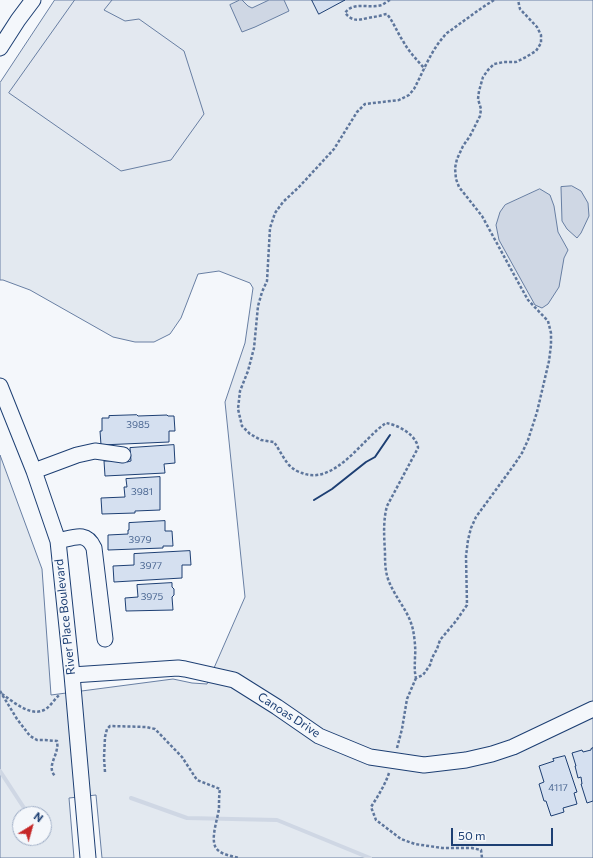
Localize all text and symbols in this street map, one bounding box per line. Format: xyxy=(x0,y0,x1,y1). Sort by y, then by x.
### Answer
house number: 3985 xyxy=(126,419,150,431)
house number: 3981 xyxy=(131,486,153,498)
house number: 3979 xyxy=(128,534,152,546)
street label: River Place Boulevard xyxy=(52,558,78,676)
house number: 3977 xyxy=(140,560,162,572)
house number: 3975 xyxy=(141,591,163,603)
street label: Canoas Drive xyxy=(255,689,323,741)
house number: 4117 xyxy=(548,782,568,794)
north arrow xyxy=(12,806,52,846)
text: N xyxy=(32,809,46,824)
scale bar xyxy=(453,820,555,846)
text: 50 m xyxy=(458,828,486,842)

